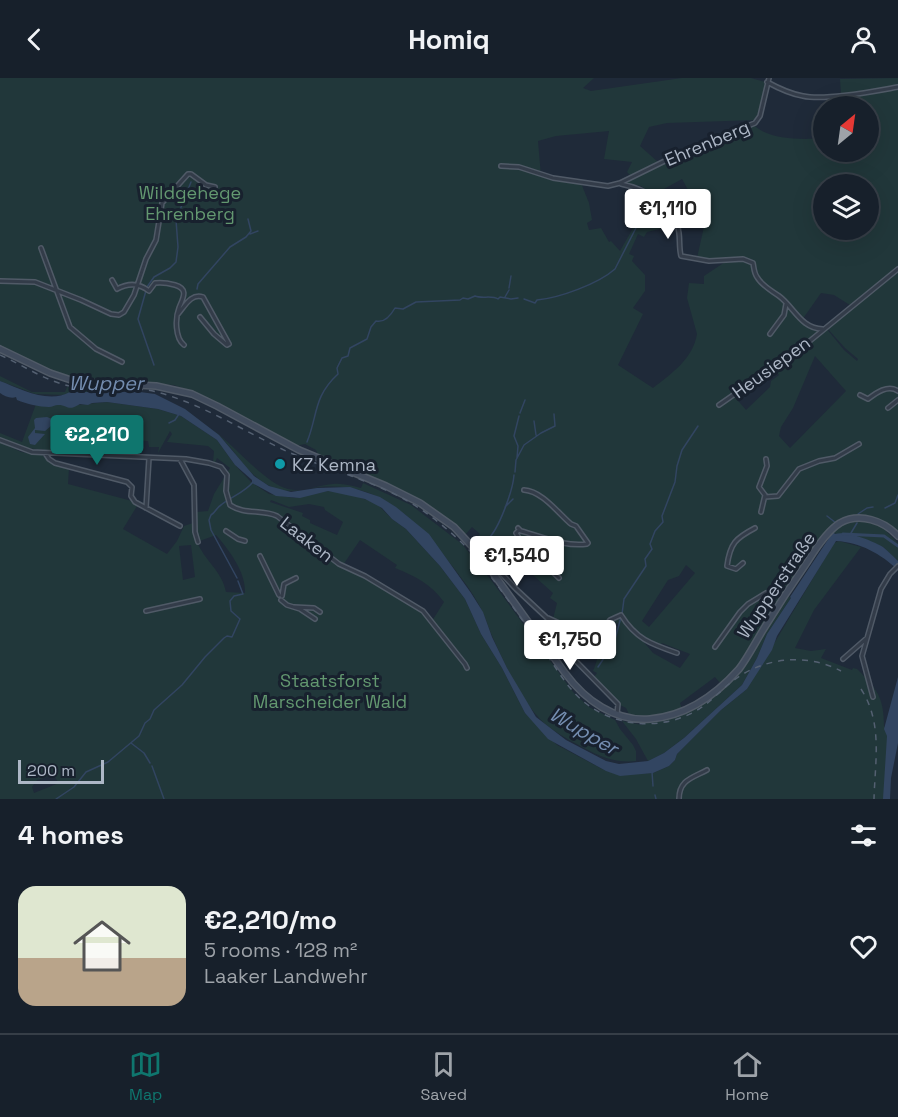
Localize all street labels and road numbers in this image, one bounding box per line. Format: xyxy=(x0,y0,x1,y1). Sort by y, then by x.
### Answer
street label: Ehrenberg xyxy=(661,115,753,171)
street label: Heusiepen xyxy=(727,331,815,403)
street label: Laaken xyxy=(276,511,338,567)
street label: Wupperstraße xyxy=(732,527,820,643)

